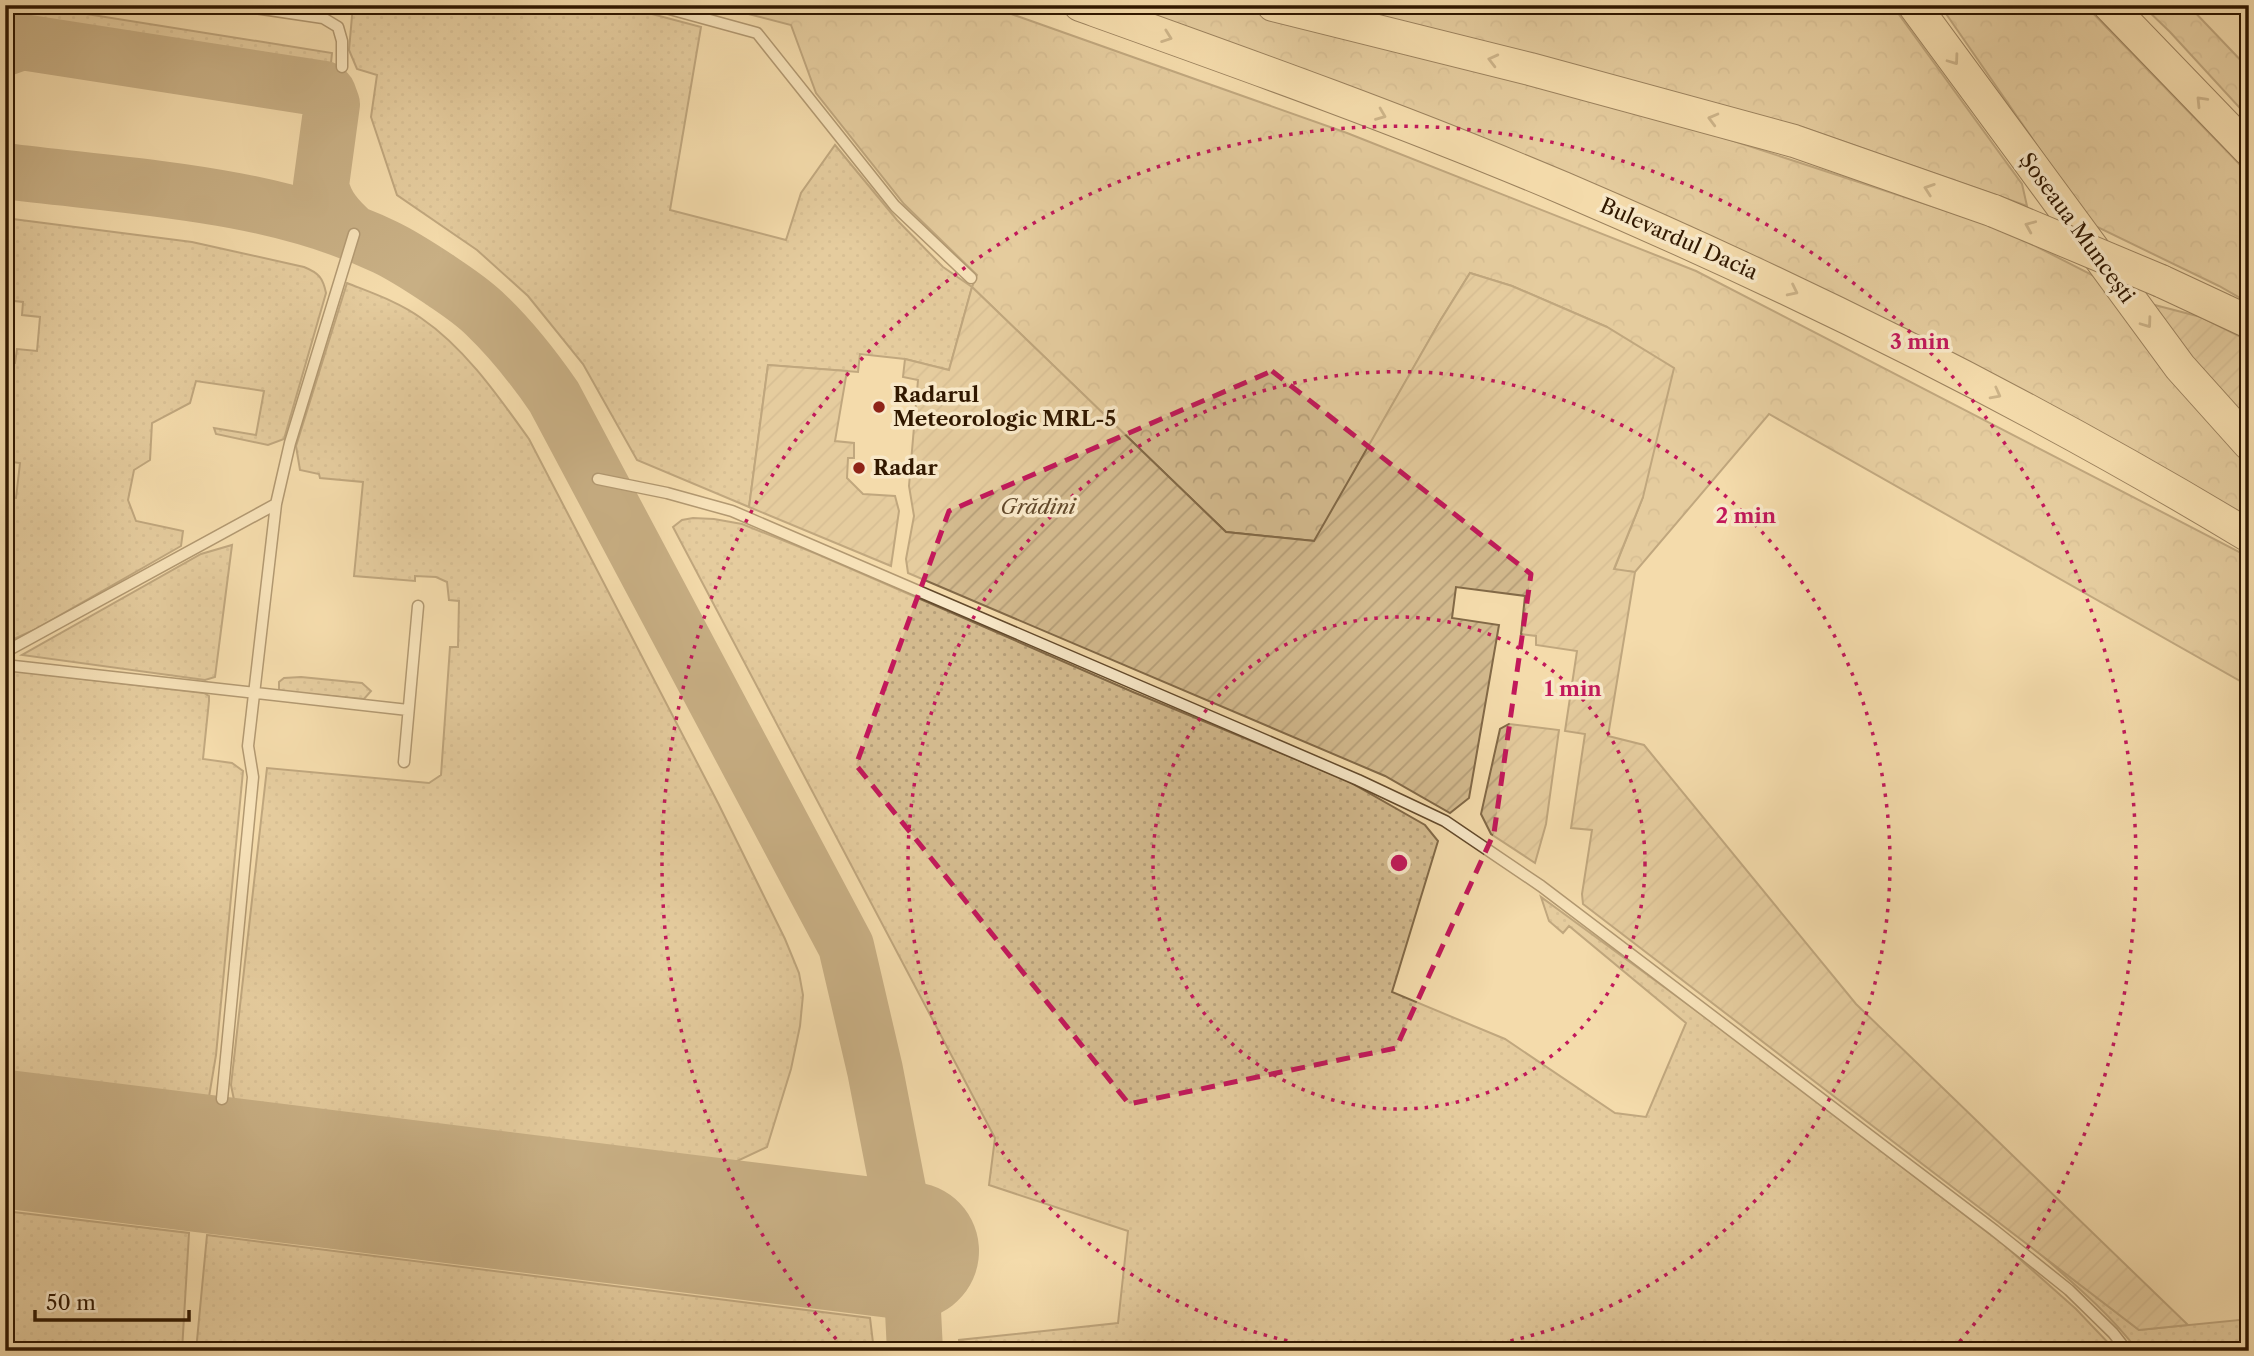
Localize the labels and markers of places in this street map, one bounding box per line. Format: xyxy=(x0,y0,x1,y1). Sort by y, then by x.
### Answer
place label: Radarul Meteorologic MRL-5 xyxy=(893,382,1116,431)
marker: Radarul Meteorologic MRL-5 xyxy=(871,399,887,415)
place label: Radar xyxy=(873,455,938,480)
marker: Radar xyxy=(851,460,867,476)
centre of rings xyxy=(1387,851,1411,875)

